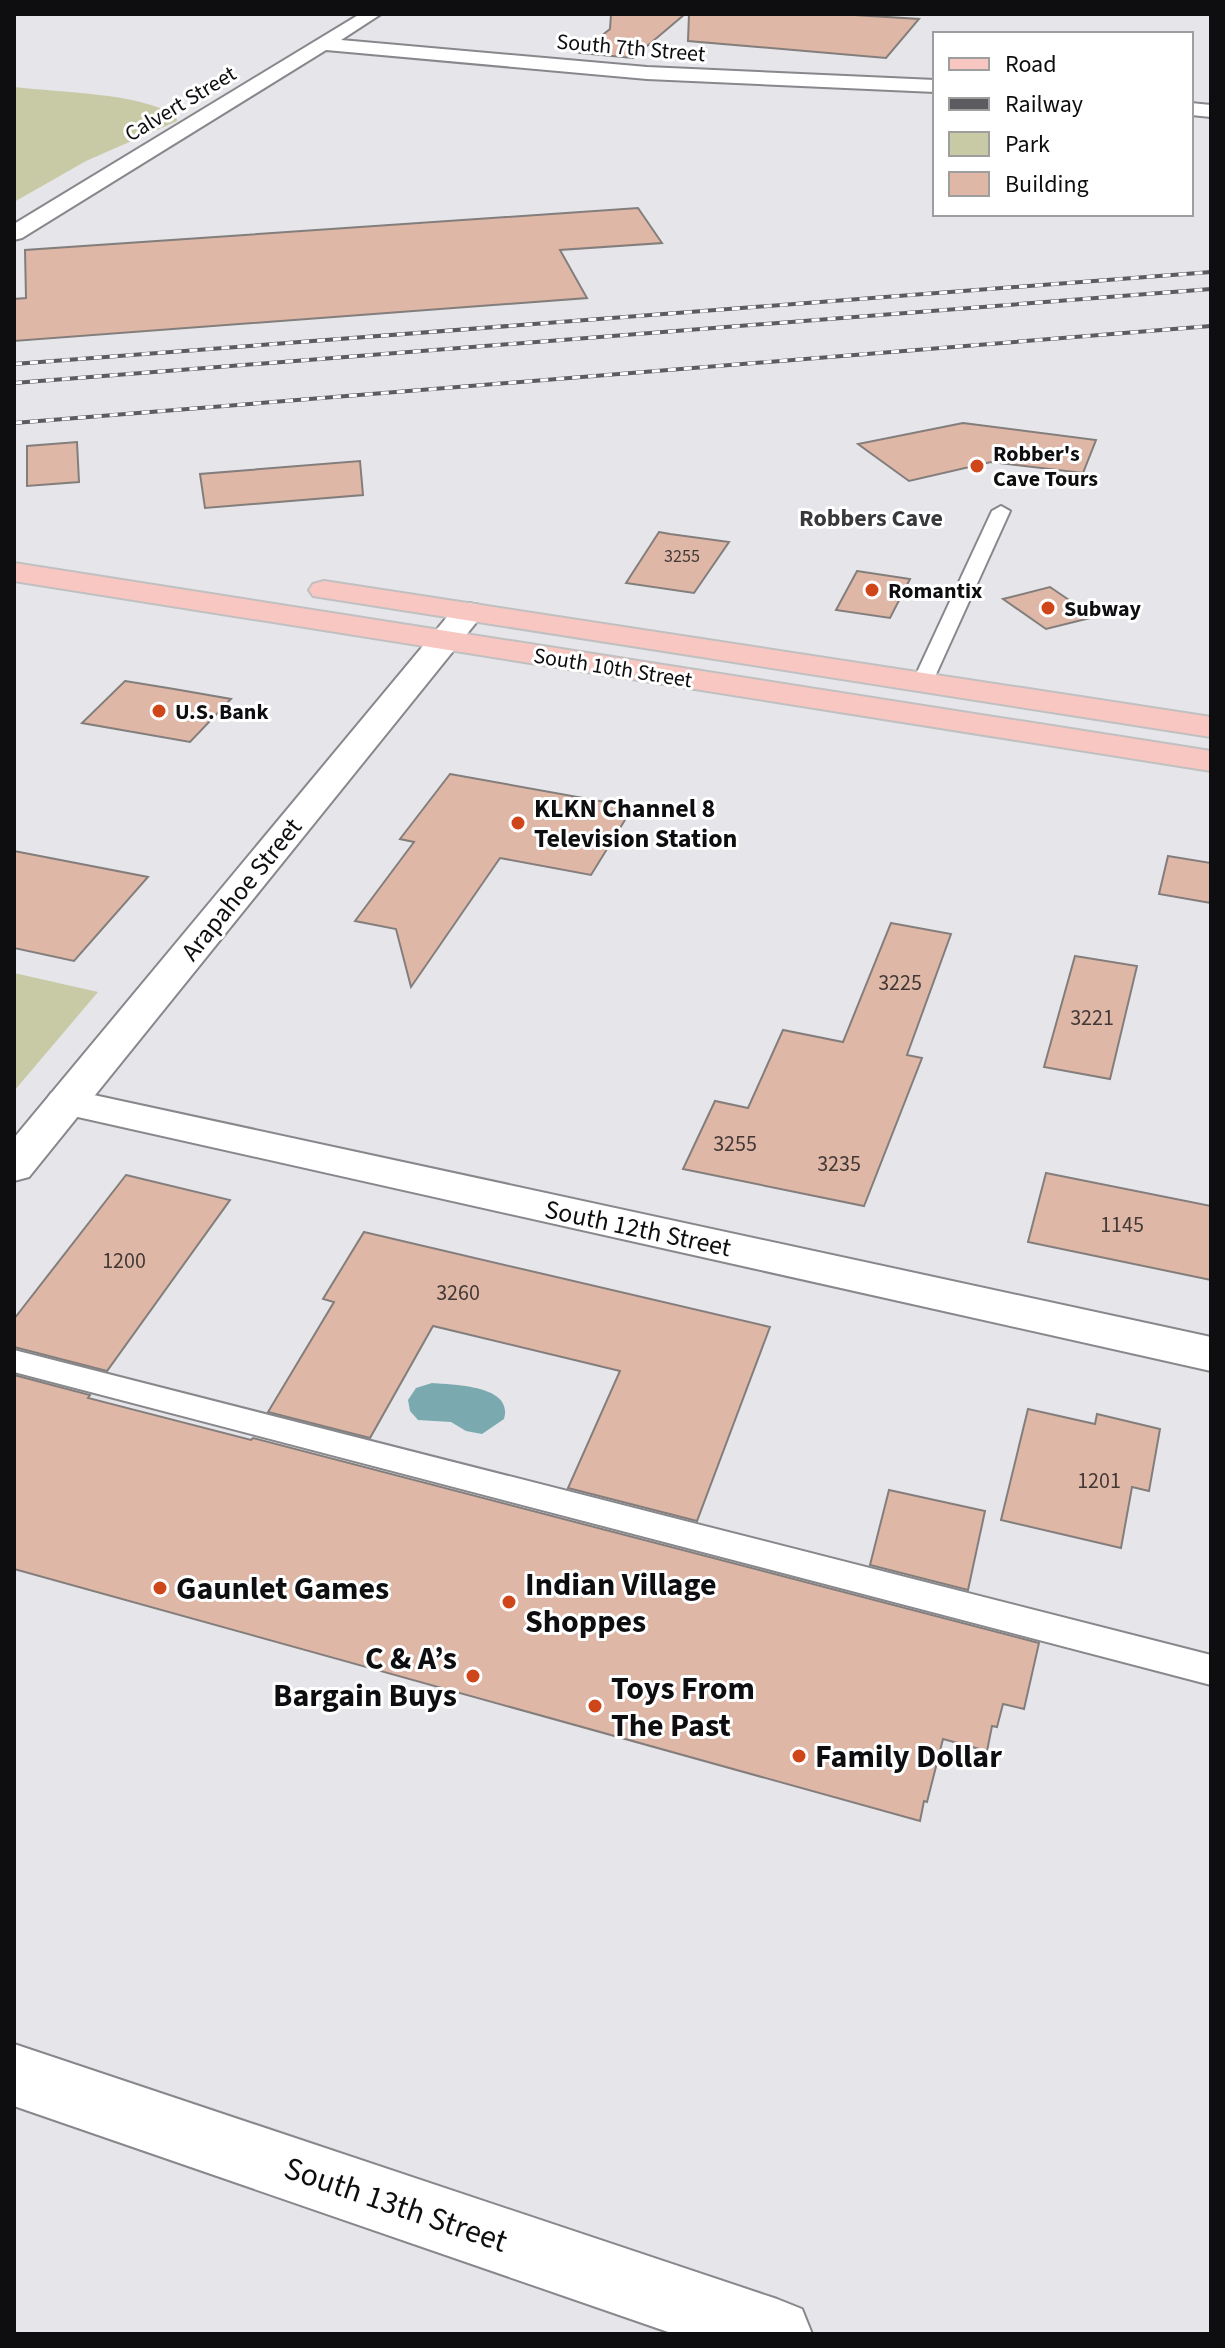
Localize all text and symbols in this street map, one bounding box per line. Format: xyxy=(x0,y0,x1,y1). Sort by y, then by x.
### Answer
street label: South 7th Street xyxy=(555,26,707,70)
legend xyxy=(933,32,1193,216)
text: Road xyxy=(1005,47,1057,82)
street label: Calvert Street xyxy=(119,58,243,150)
text: Railway xyxy=(1005,87,1083,122)
text: Park xyxy=(1005,127,1050,162)
text: Building xyxy=(1005,167,1089,202)
place label: Robber's Cave Tours xyxy=(993,438,1098,495)
marker: Robber's Cave Tours xyxy=(968,457,986,475)
district label: Robbers Cave xyxy=(799,501,943,536)
house number: 3255 xyxy=(664,544,700,569)
place label: Romantix xyxy=(888,575,982,607)
marker: Romantix xyxy=(863,581,881,599)
place label: Subway xyxy=(1064,593,1142,625)
marker: Subway xyxy=(1039,599,1057,617)
street label: South 10th Street xyxy=(531,640,695,696)
place label: U.S. Bank xyxy=(175,696,268,728)
marker: U.S. Bank xyxy=(150,702,168,720)
place label: KLKN Channel 8 Television Station xyxy=(534,790,737,857)
street label: Arapahoe Street xyxy=(172,810,311,969)
marker: KLKN Channel 8 Television Station xyxy=(509,814,527,832)
house number: 3225 xyxy=(878,967,922,999)
house number: 3221 xyxy=(1070,1002,1114,1034)
house number: 3255 xyxy=(713,1128,757,1160)
house number: 3235 xyxy=(817,1148,861,1180)
street label: South 12th Street xyxy=(541,1191,735,1266)
house number: 1145 xyxy=(1100,1209,1144,1241)
house number: 1200 xyxy=(102,1245,146,1277)
house number: 3260 xyxy=(436,1277,480,1309)
house number: 1201 xyxy=(1077,1465,1121,1497)
place label: Indian Village Shoppes xyxy=(525,1562,717,1645)
place label: Gaunlet Games xyxy=(176,1566,389,1612)
marker: Gaunlet Games xyxy=(151,1579,169,1597)
marker: Indian Village Shoppes xyxy=(500,1593,518,1611)
place label: C & A’s Bargain Buys xyxy=(273,1636,457,1719)
place label: Toys From The Past xyxy=(611,1666,755,1749)
marker: C & A’s Bargain Buys xyxy=(464,1667,482,1685)
marker: Toys From The Past xyxy=(586,1697,604,1715)
place label: Family Dollar xyxy=(815,1734,1002,1780)
marker: Family Dollar xyxy=(790,1747,808,1765)
street label: South 13th Street xyxy=(278,2145,514,2265)

